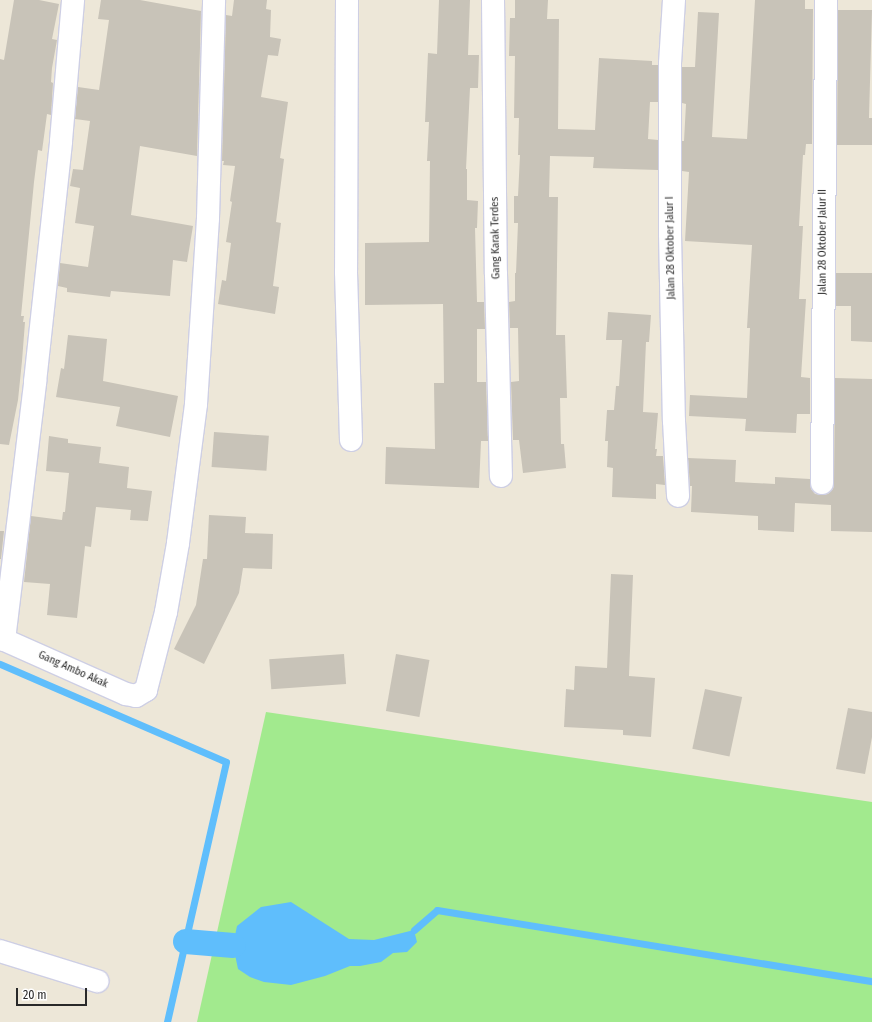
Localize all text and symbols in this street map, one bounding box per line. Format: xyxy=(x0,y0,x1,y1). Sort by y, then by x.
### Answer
street label: Jalan 28 Oktober Jalur II xyxy=(816,189,830,295)
street label: Jalan 28 Oktober Jalur I xyxy=(664,196,678,300)
street label: Gang Karak Terdes xyxy=(489,197,503,279)
street label: Gang Ambo Akak xyxy=(36,649,110,691)
scale bar xyxy=(18,980,89,1006)
text: 20 m xyxy=(23,988,47,1002)

